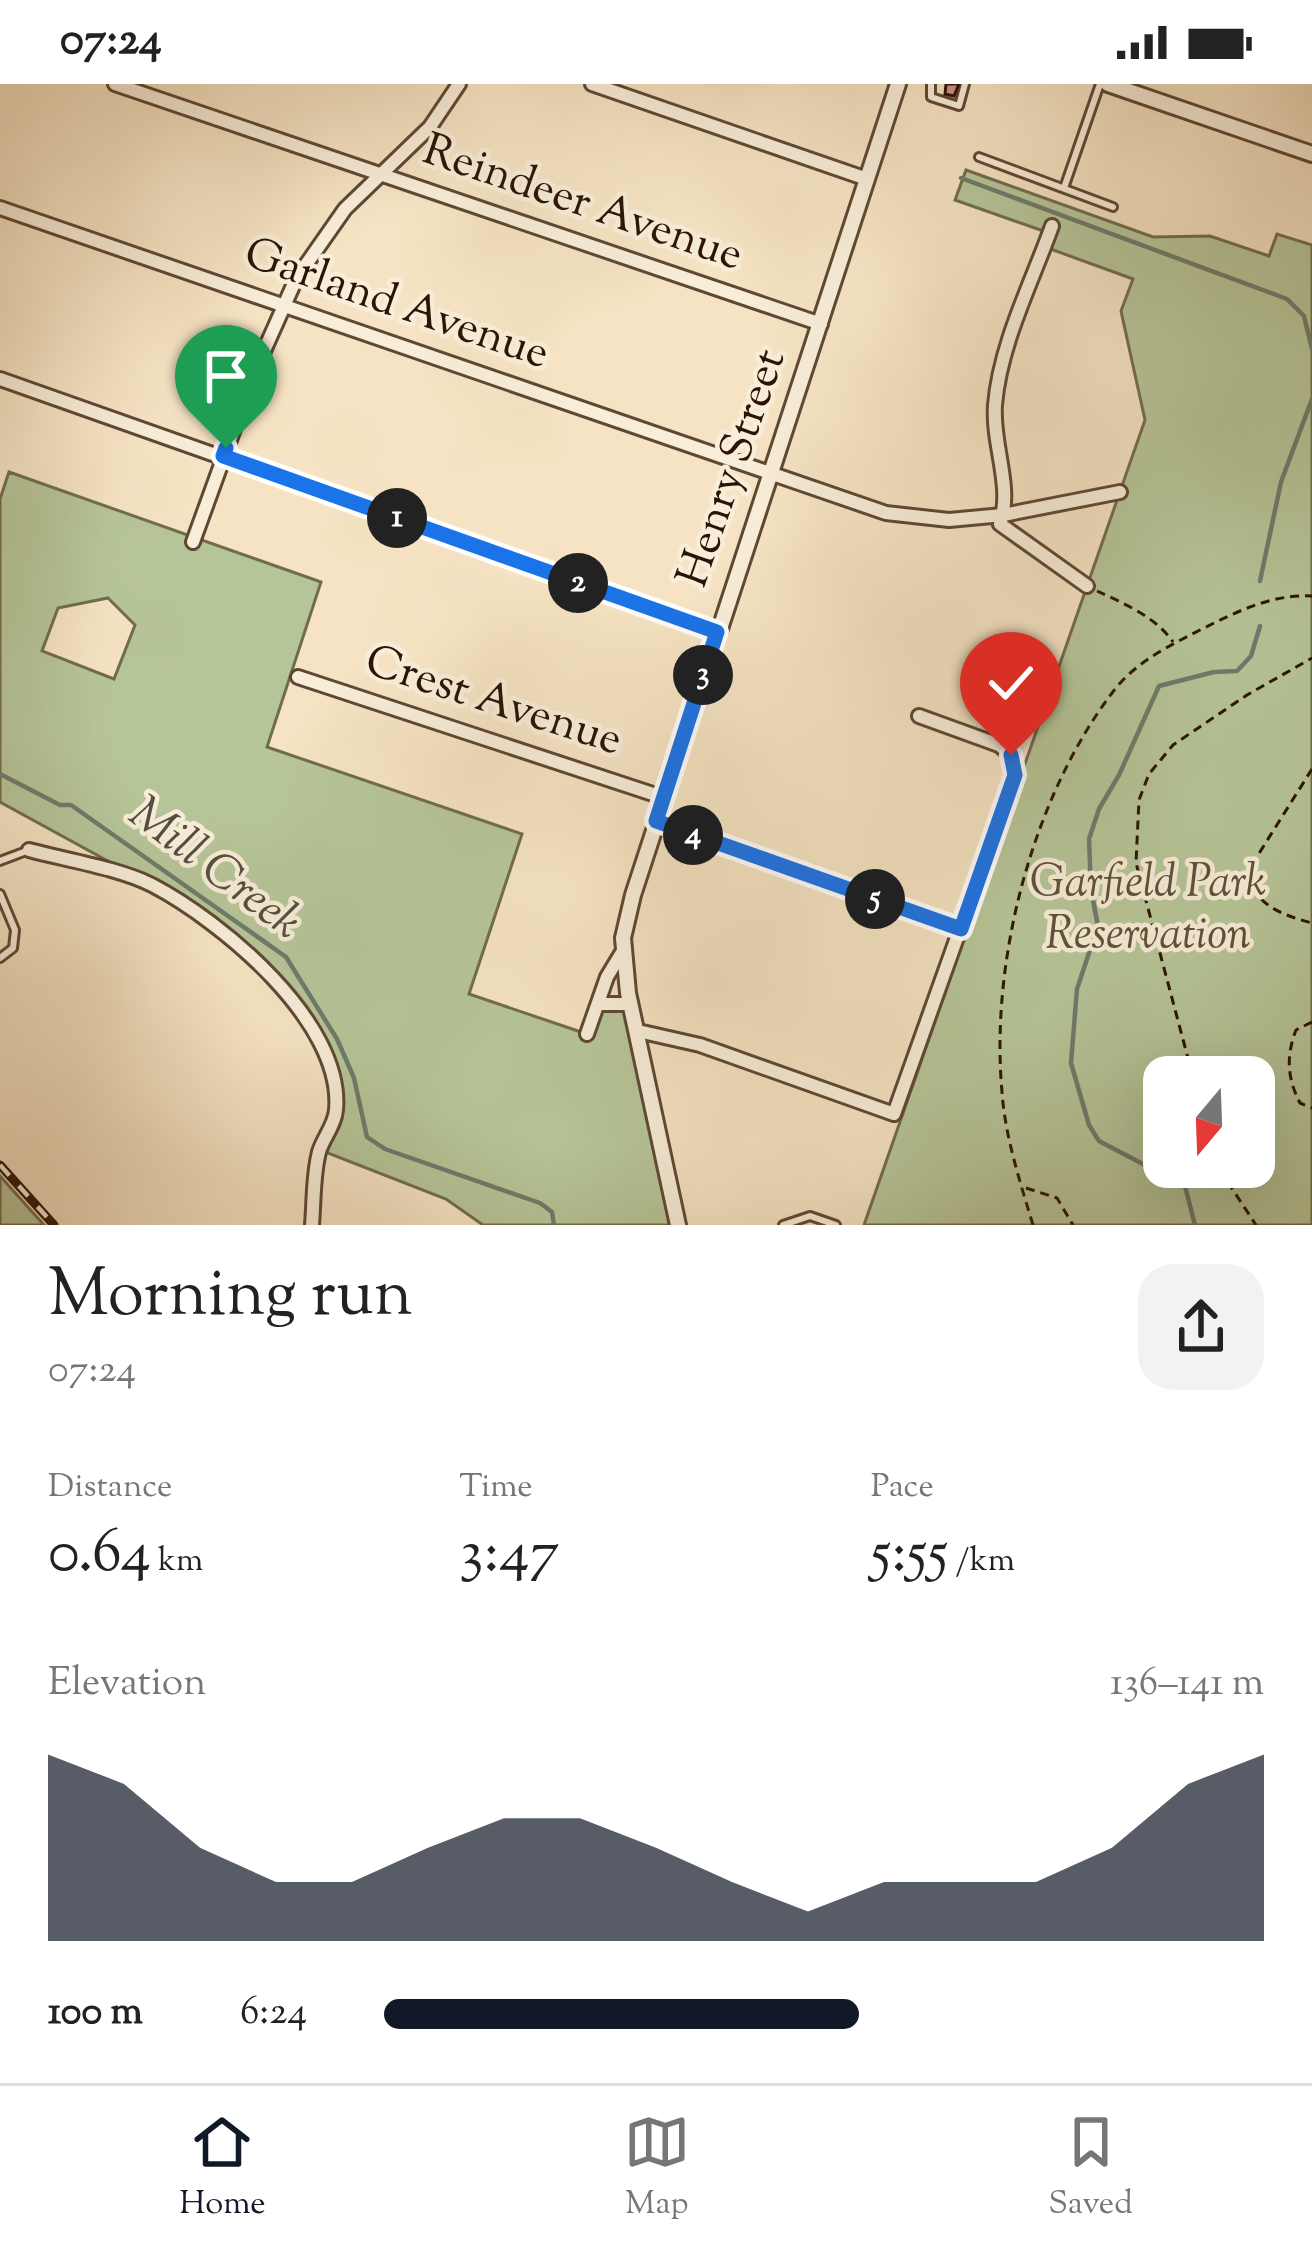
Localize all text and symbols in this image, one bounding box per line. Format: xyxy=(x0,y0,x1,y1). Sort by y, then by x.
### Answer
text: 07:24 xyxy=(60,10,162,75)
street label: Reindeer Avenue xyxy=(413,120,751,290)
street label: Garland Avenue xyxy=(235,223,557,389)
pin xyxy=(175,325,277,448)
street label: Henry Street xyxy=(663,341,805,597)
icon: arrive xyxy=(193,343,259,409)
pin: 1 xyxy=(367,488,427,548)
text: 1 xyxy=(391,494,403,542)
pin: 2 xyxy=(548,553,608,613)
text: 2 xyxy=(570,559,586,607)
street label: Crest Avenue xyxy=(356,631,630,775)
pin xyxy=(960,632,1062,755)
pin: 3 xyxy=(673,645,733,705)
icon: check xyxy=(978,650,1044,716)
text: 3 xyxy=(696,651,710,699)
water label: Mill Creek xyxy=(113,782,315,958)
pin: 4 xyxy=(663,805,723,865)
text: 4 xyxy=(685,811,701,859)
park label: Garfield Park Reservation xyxy=(1030,852,1266,969)
pin: 5 xyxy=(845,869,905,929)
text: 5 xyxy=(869,875,881,923)
north arrow xyxy=(1143,1056,1275,1188)
map controls xyxy=(1143,1056,1275,1188)
text: Morning run xyxy=(48,1251,413,1346)
button: share xyxy=(1138,1264,1264,1390)
text: 07:24 xyxy=(48,1344,136,1400)
text: Distance xyxy=(48,1464,172,1512)
text: Time xyxy=(459,1464,533,1512)
text: Pace xyxy=(871,1464,934,1512)
text: 0.64 xyxy=(48,1512,151,1599)
text: 3:47 xyxy=(459,1512,559,1599)
text: 5:55 xyxy=(871,1512,948,1599)
text: km xyxy=(151,1538,203,1586)
text: /km xyxy=(948,1538,1015,1586)
text: Elevation xyxy=(48,1657,206,1713)
text: 136–141 m xyxy=(1110,1657,1264,1713)
text: 100 m xyxy=(48,1986,143,2042)
text: 6:24 xyxy=(240,1986,307,2042)
tab: Home xyxy=(179,2109,266,2229)
tab: Map xyxy=(624,2109,690,2229)
tab: Saved xyxy=(1048,2109,1133,2229)

